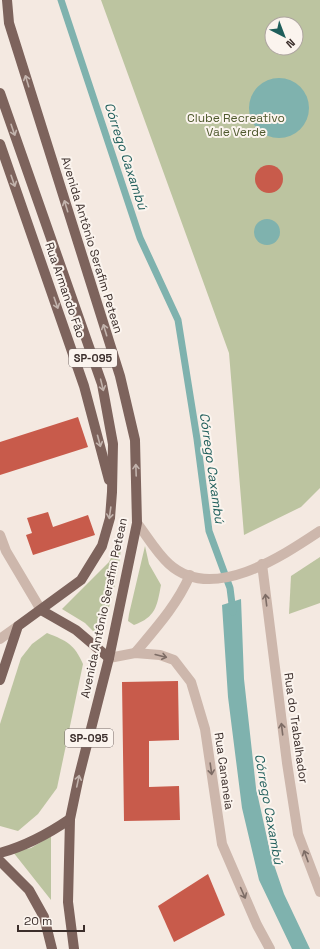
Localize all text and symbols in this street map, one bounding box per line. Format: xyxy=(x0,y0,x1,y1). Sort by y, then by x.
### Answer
north arrow xyxy=(264,16,304,56)
text: N xyxy=(283,36,298,51)
one-way arrow xyxy=(23,76,31,88)
water label: Córrego Caxambú xyxy=(101,100,152,213)
park label: Clube Recreativo Vale Verde xyxy=(187,110,285,140)
one-way arrow xyxy=(10,123,17,136)
street label: Avenida Antônio Serafim Petean xyxy=(57,155,127,335)
one-way arrow xyxy=(10,174,17,187)
one-way arrow xyxy=(62,199,69,212)
street label: Rua Armando Fão xyxy=(41,240,89,340)
one-way arrow xyxy=(52,297,60,309)
one-way arrow xyxy=(101,323,108,336)
road number: SP-095 xyxy=(69,349,117,367)
one-way arrow xyxy=(99,378,106,391)
water label: Córrego Caxambú xyxy=(196,412,228,526)
one-way arrow xyxy=(96,434,103,447)
one-way arrow xyxy=(132,464,140,477)
one-way arrow xyxy=(106,506,114,519)
street label: Avenida Antônio Serafim Petean xyxy=(77,516,131,700)
one-way arrow xyxy=(262,594,270,607)
one-way arrow xyxy=(155,653,168,661)
street label: Rua do Trabalhador xyxy=(280,672,312,785)
one-way arrow xyxy=(278,723,286,736)
road number: SP-095 xyxy=(65,729,113,747)
street label: Rua Cananeia xyxy=(211,731,237,811)
water label: Córrego Caxambú xyxy=(251,753,287,867)
one-way arrow xyxy=(207,762,215,775)
one-way arrow xyxy=(74,775,82,788)
one-way arrow xyxy=(302,850,310,862)
one-way arrow xyxy=(240,887,248,899)
scale bar xyxy=(18,907,84,933)
text: 20 m xyxy=(24,913,52,929)

